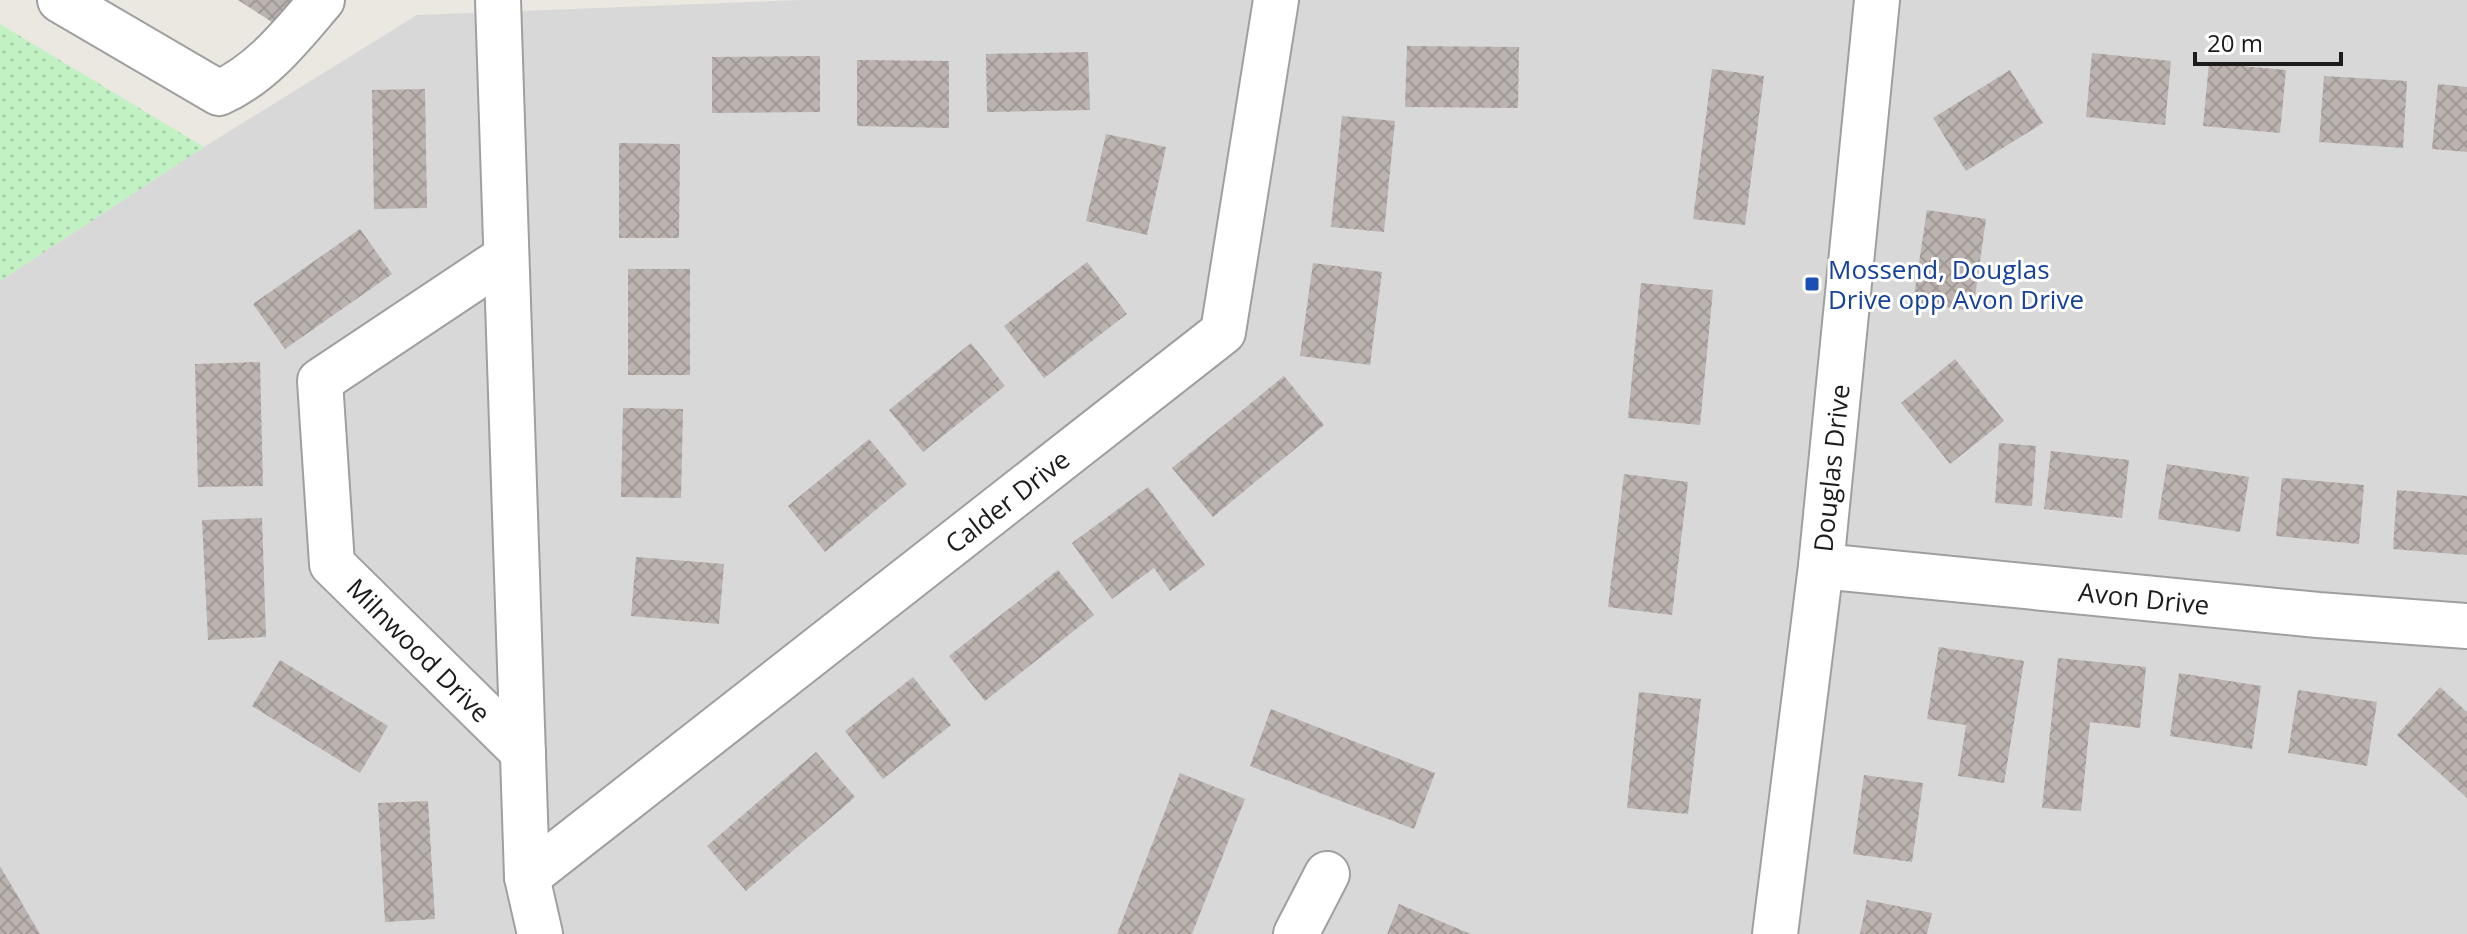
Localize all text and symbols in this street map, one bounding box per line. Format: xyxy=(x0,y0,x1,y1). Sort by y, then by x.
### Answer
scale bar xyxy=(2195,16,2341,66)
text: 20 m xyxy=(2207,26,2263,59)
place label: Mossend, Douglas Drive opp Avon Drive xyxy=(1828,251,2084,317)
marker: Mossend, Douglas Drive opp Avon Drive xyxy=(1803,275,1821,293)
street label: Douglas Drive xyxy=(1804,382,1858,554)
street label: Calder Drive xyxy=(937,441,1077,561)
street label: Milnwood Drive xyxy=(339,570,499,730)
street label: Avon Drive xyxy=(2077,573,2211,623)

